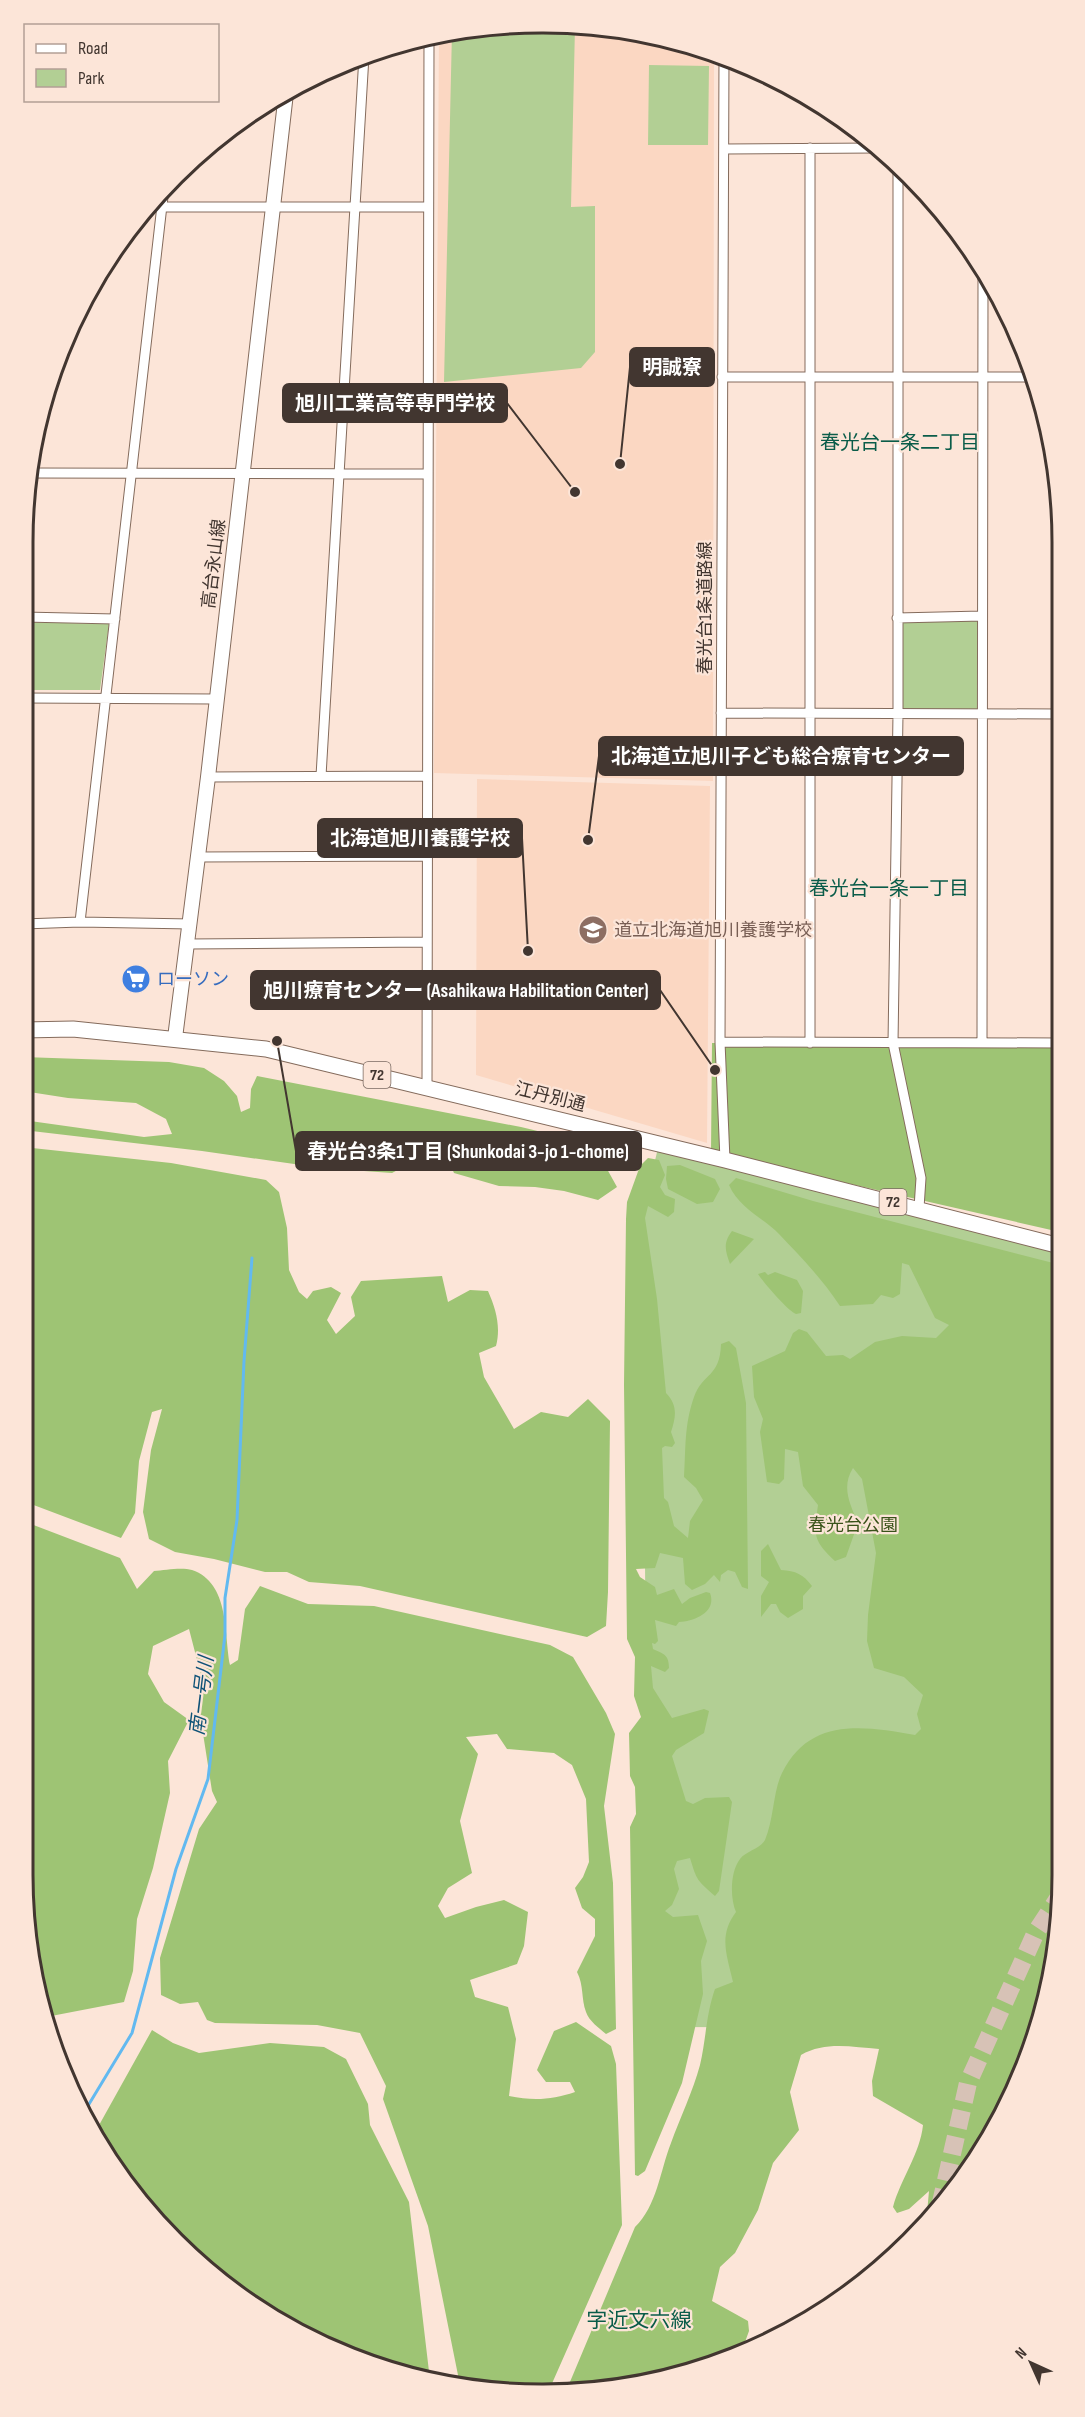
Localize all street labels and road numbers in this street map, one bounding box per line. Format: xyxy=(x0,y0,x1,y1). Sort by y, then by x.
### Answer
street label: 高台永山線 xyxy=(198,518,230,610)
street label: 春光台1条道路線 xyxy=(695,542,716,674)
road number: 72 xyxy=(364,1062,391,1088)
street label: 江丹別通 xyxy=(513,1078,587,1116)
road number: 72 xyxy=(880,1189,906,1215)

